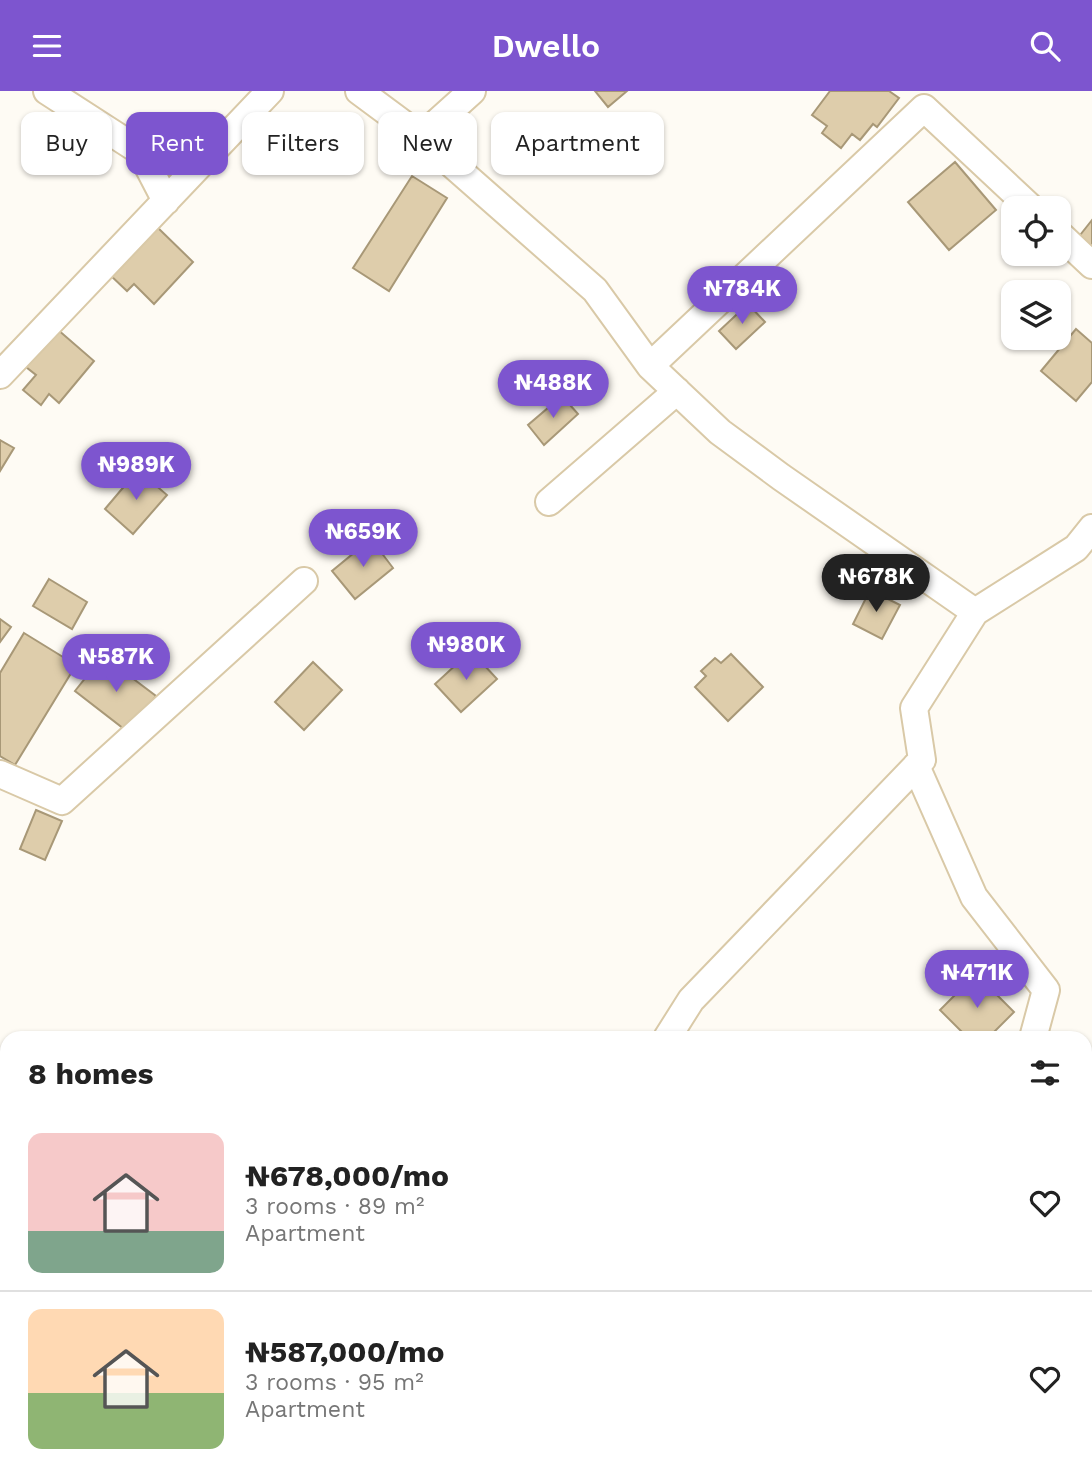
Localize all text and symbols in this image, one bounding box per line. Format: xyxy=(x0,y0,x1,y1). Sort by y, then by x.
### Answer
icon: menu xyxy=(28,27,66,65)
text: Dwello xyxy=(492,27,600,65)
icon: search xyxy=(1026,27,1064,65)
chip: Buy xyxy=(21,112,112,175)
chip: Rent xyxy=(126,112,228,175)
chip: Filters xyxy=(242,112,364,175)
chip: New xyxy=(378,112,477,175)
chip: Apartment xyxy=(491,112,664,175)
map controls xyxy=(1001,196,1071,350)
button: locate xyxy=(1001,196,1071,266)
pin: ₦784K xyxy=(693,267,791,326)
text: ₦784K xyxy=(703,275,781,302)
button: layers xyxy=(1001,280,1071,350)
pin: ₦488K xyxy=(504,361,602,420)
text: ₦488K xyxy=(514,369,592,396)
pin: ₦989K xyxy=(87,443,185,502)
text: ₦989K xyxy=(97,451,175,478)
pin: ₦659K xyxy=(314,510,412,569)
text: ₦659K xyxy=(325,518,401,545)
pin: ₦678K xyxy=(827,554,925,614)
text: ₦678K xyxy=(838,563,914,590)
pin: ₦980K xyxy=(417,623,515,682)
text: ₦980K xyxy=(427,631,505,658)
pin: ₦587K xyxy=(67,635,165,694)
text: ₦587K xyxy=(78,643,154,670)
pin: ₦471K xyxy=(928,951,1026,1010)
text: ₦471K xyxy=(941,959,1013,986)
icon: filters xyxy=(1026,1054,1064,1092)
text: 8 homes xyxy=(28,1056,154,1091)
text: ₦678,000/mo xyxy=(245,1158,449,1193)
icon: home xyxy=(84,1161,168,1245)
icon: heart xyxy=(1026,1184,1064,1222)
text: 3 rooms · 89 m² xyxy=(245,1193,424,1220)
text: Apartment xyxy=(245,1220,365,1247)
text: ₦587,000/mo xyxy=(245,1334,445,1369)
icon: home xyxy=(84,1337,168,1421)
icon: heart xyxy=(1026,1360,1064,1398)
text: 3 rooms · 95 m² xyxy=(245,1369,424,1396)
text: Apartment xyxy=(245,1396,365,1423)

